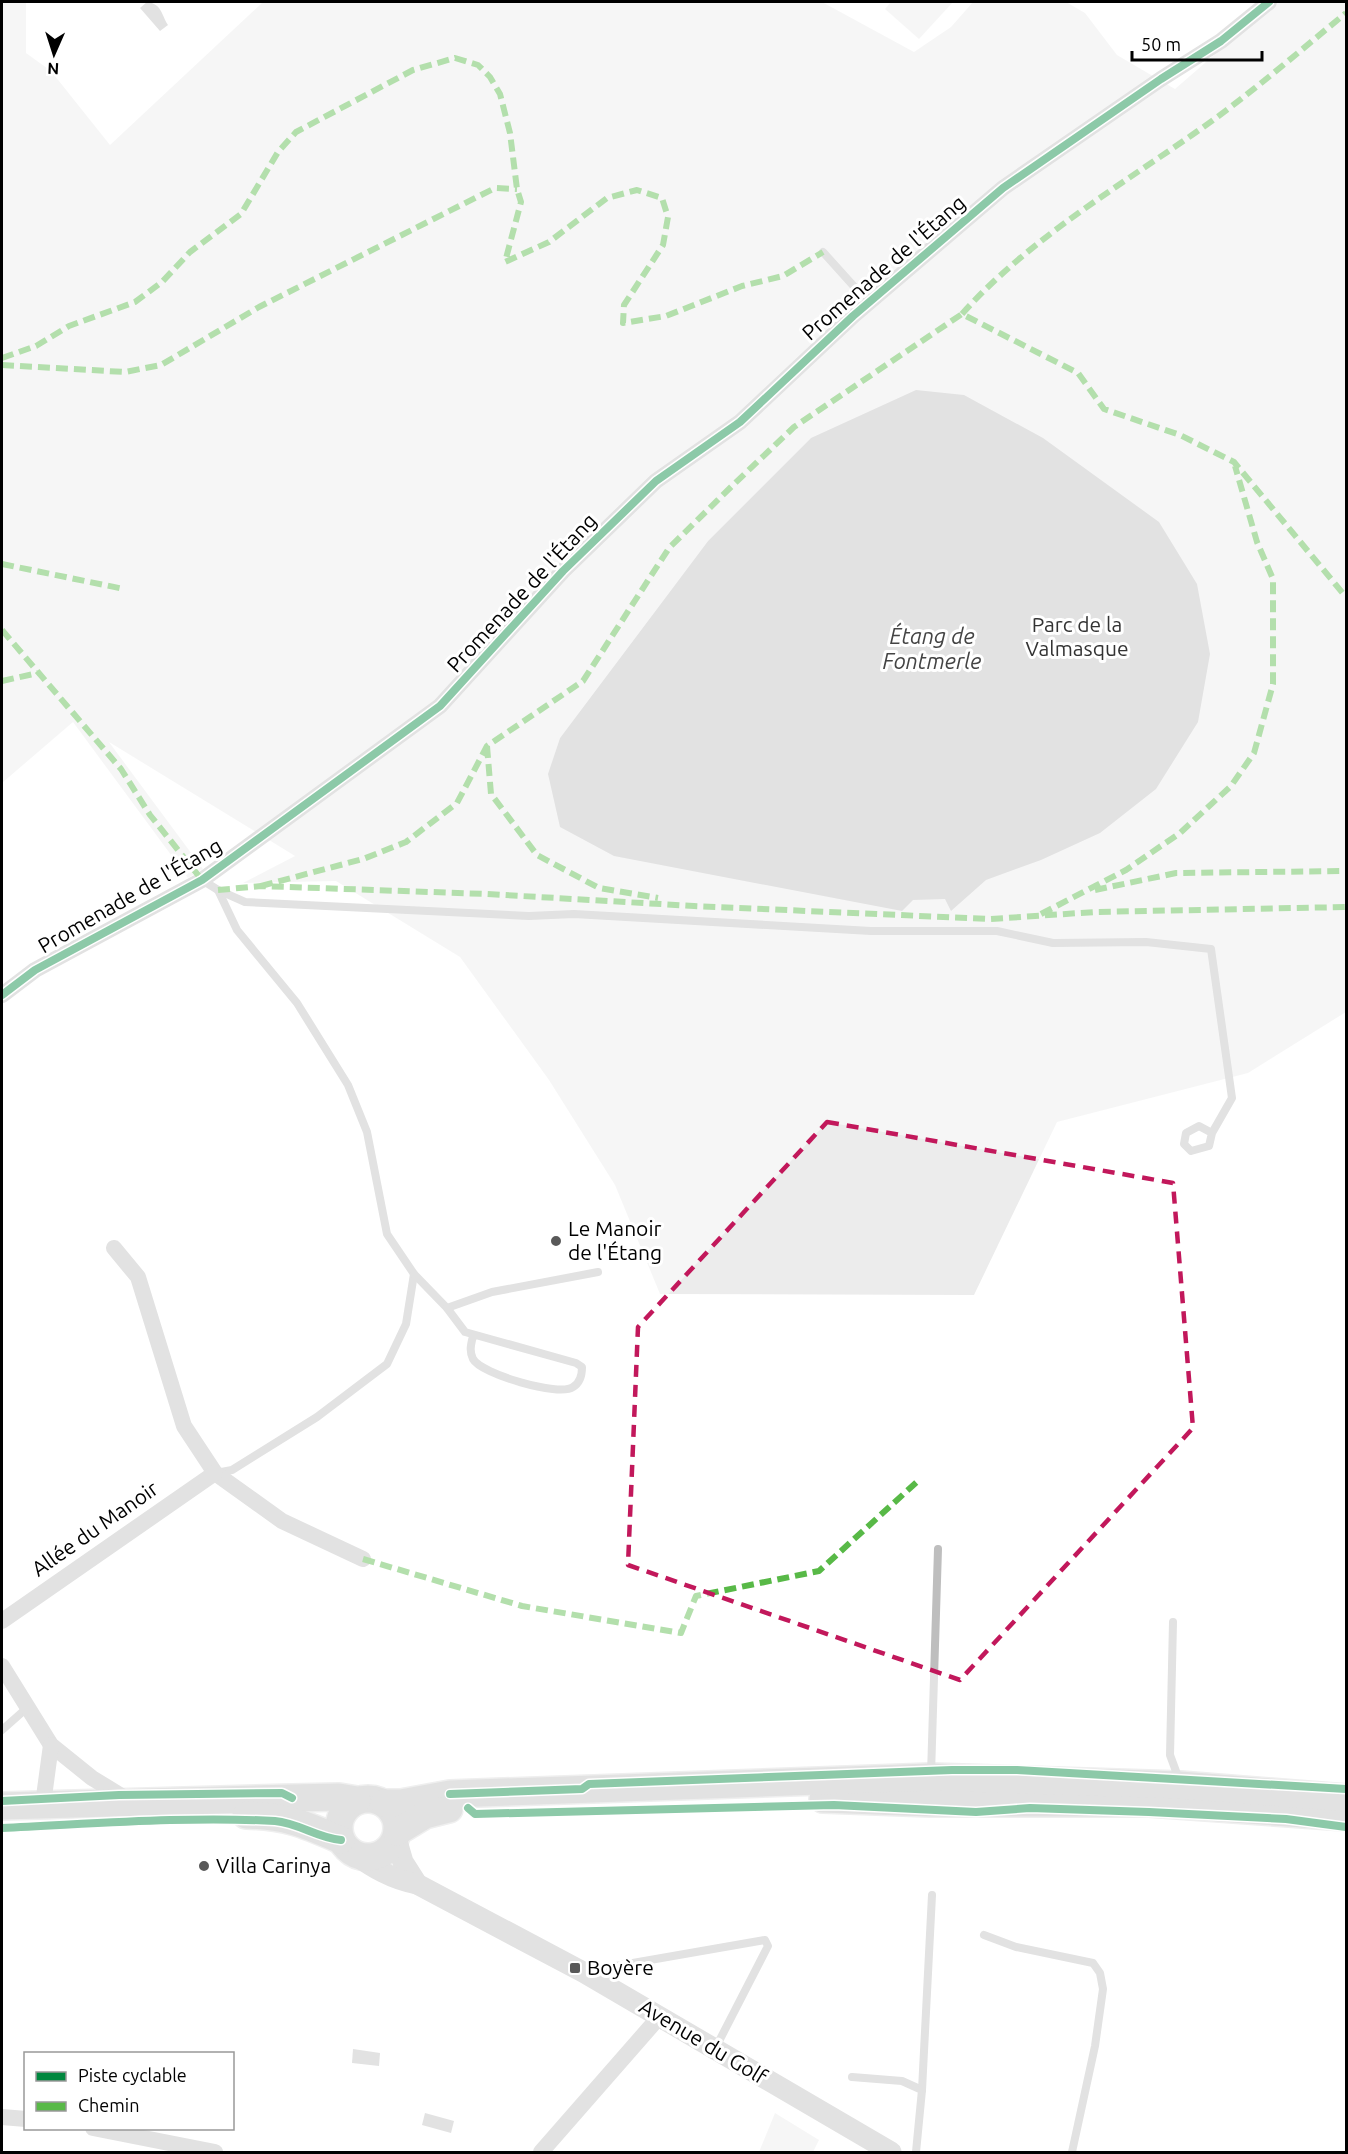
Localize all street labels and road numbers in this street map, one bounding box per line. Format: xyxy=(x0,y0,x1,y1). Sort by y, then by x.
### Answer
street label: Promenade de l'Étang xyxy=(797,190,970,345)
street label: Promenade de l'Étang xyxy=(442,508,601,677)
street label: Promenade de l'Étang xyxy=(33,833,226,958)
street label: Allée du Manoir xyxy=(27,1476,162,1580)
street label: Avenue du Golf xyxy=(635,1994,772,2089)

